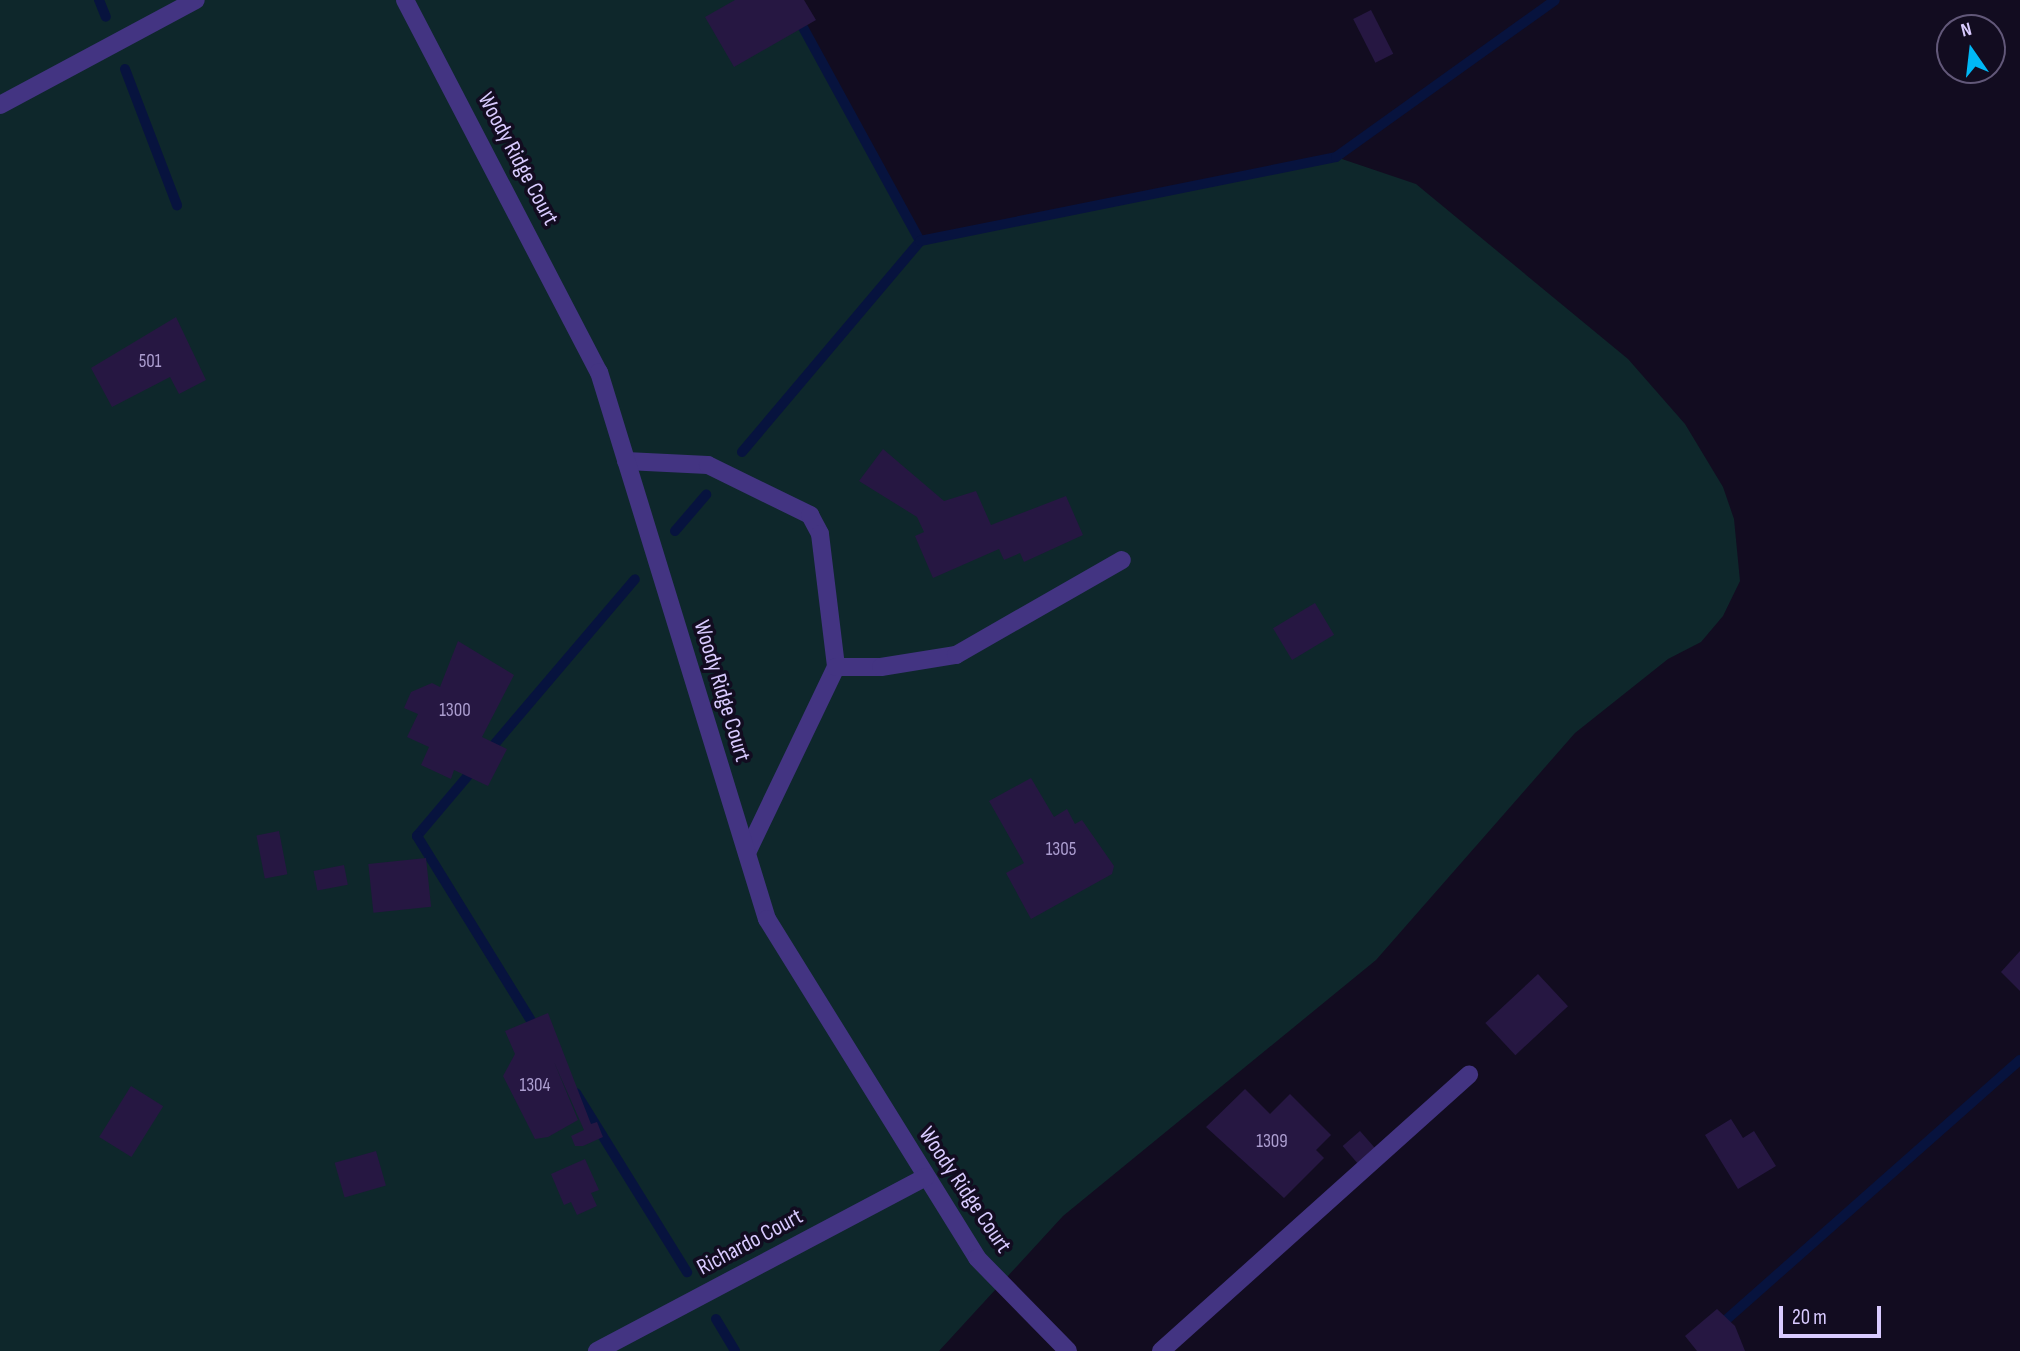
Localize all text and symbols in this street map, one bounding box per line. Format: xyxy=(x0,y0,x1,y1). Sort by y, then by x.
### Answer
north arrow xyxy=(1936,14,2006,84)
text: N xyxy=(1959,18,1974,42)
street label: Woody Ridge Court xyxy=(471,88,565,230)
house number: 501 xyxy=(139,351,161,373)
street label: Woody Ridge Court xyxy=(687,617,757,765)
house number: 1300 xyxy=(439,700,471,722)
house number: 1305 xyxy=(1046,839,1076,861)
house number: 1304 xyxy=(519,1075,551,1097)
street label: Woody Ridge Court xyxy=(913,1122,1017,1258)
house number: 1309 xyxy=(1256,1131,1288,1153)
street label: Richardo Court xyxy=(692,1203,808,1281)
scale bar xyxy=(1782,1292,1884,1336)
text: 20 m xyxy=(1792,1305,1827,1330)

